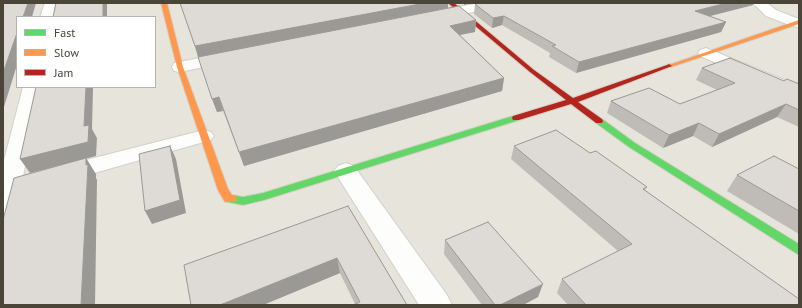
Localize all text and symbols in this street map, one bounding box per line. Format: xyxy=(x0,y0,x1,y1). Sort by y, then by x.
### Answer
legend xyxy=(16,16,156,88)
text: Fast xyxy=(54,25,75,40)
text: Slow xyxy=(54,45,79,60)
text: Jam xyxy=(54,65,73,80)

